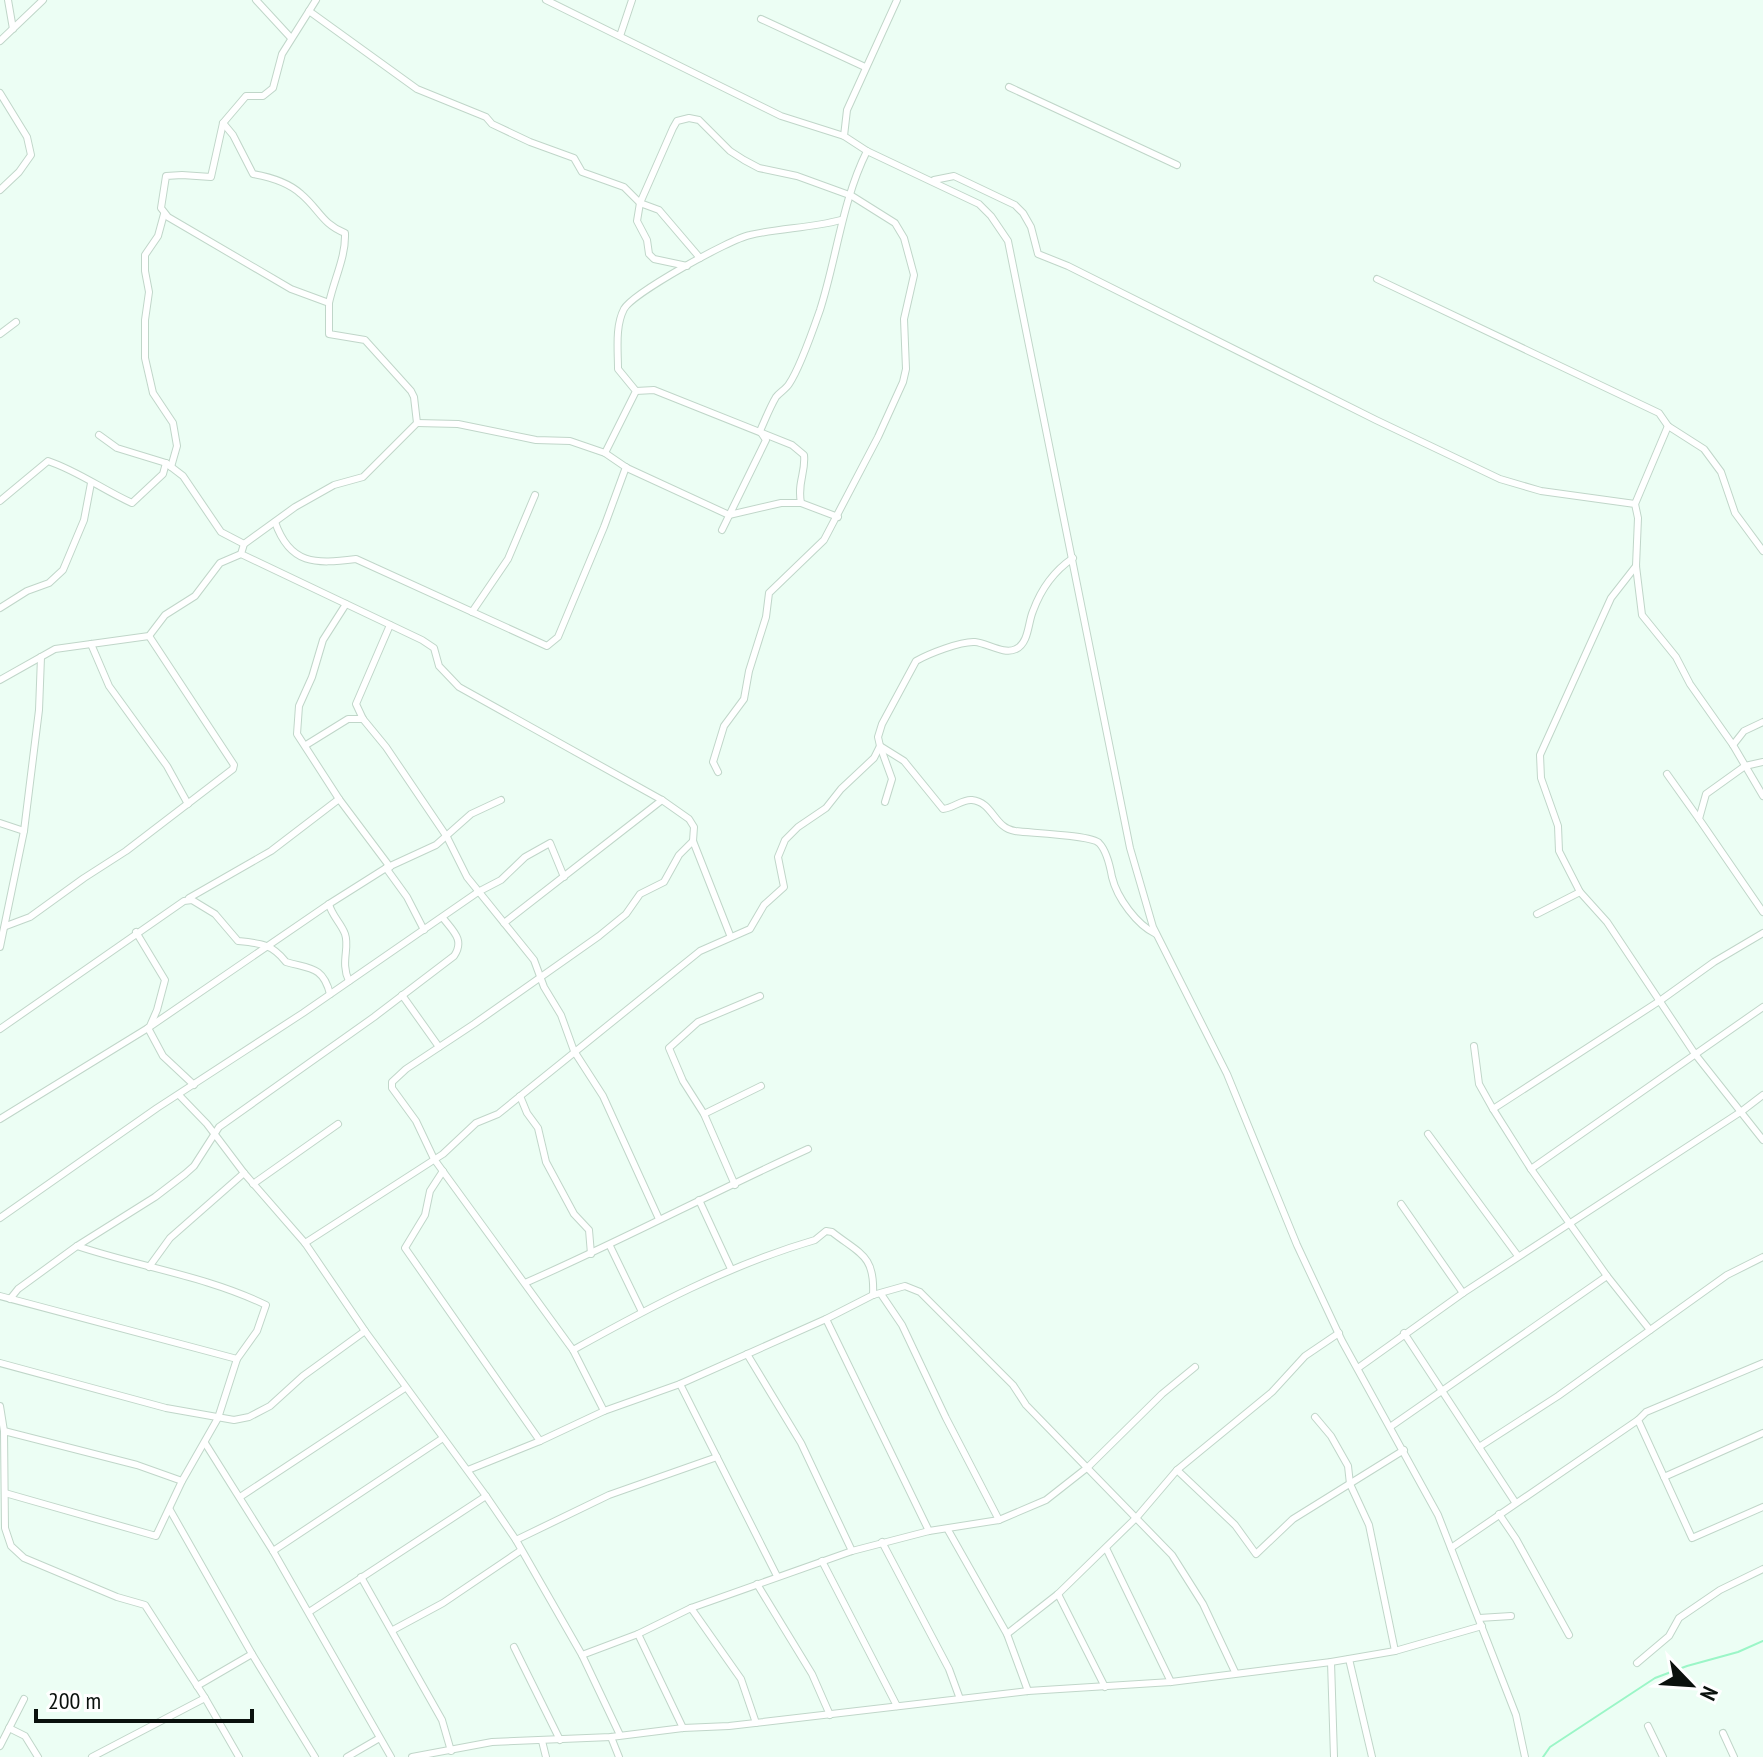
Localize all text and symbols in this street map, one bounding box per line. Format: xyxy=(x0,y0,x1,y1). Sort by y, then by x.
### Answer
north arrow xyxy=(1651,1645,1731,1725)
scale bar xyxy=(36,1673,252,1723)
text: N xyxy=(1694,1682,1724,1705)
text: 200 m xyxy=(48,1685,101,1716)

